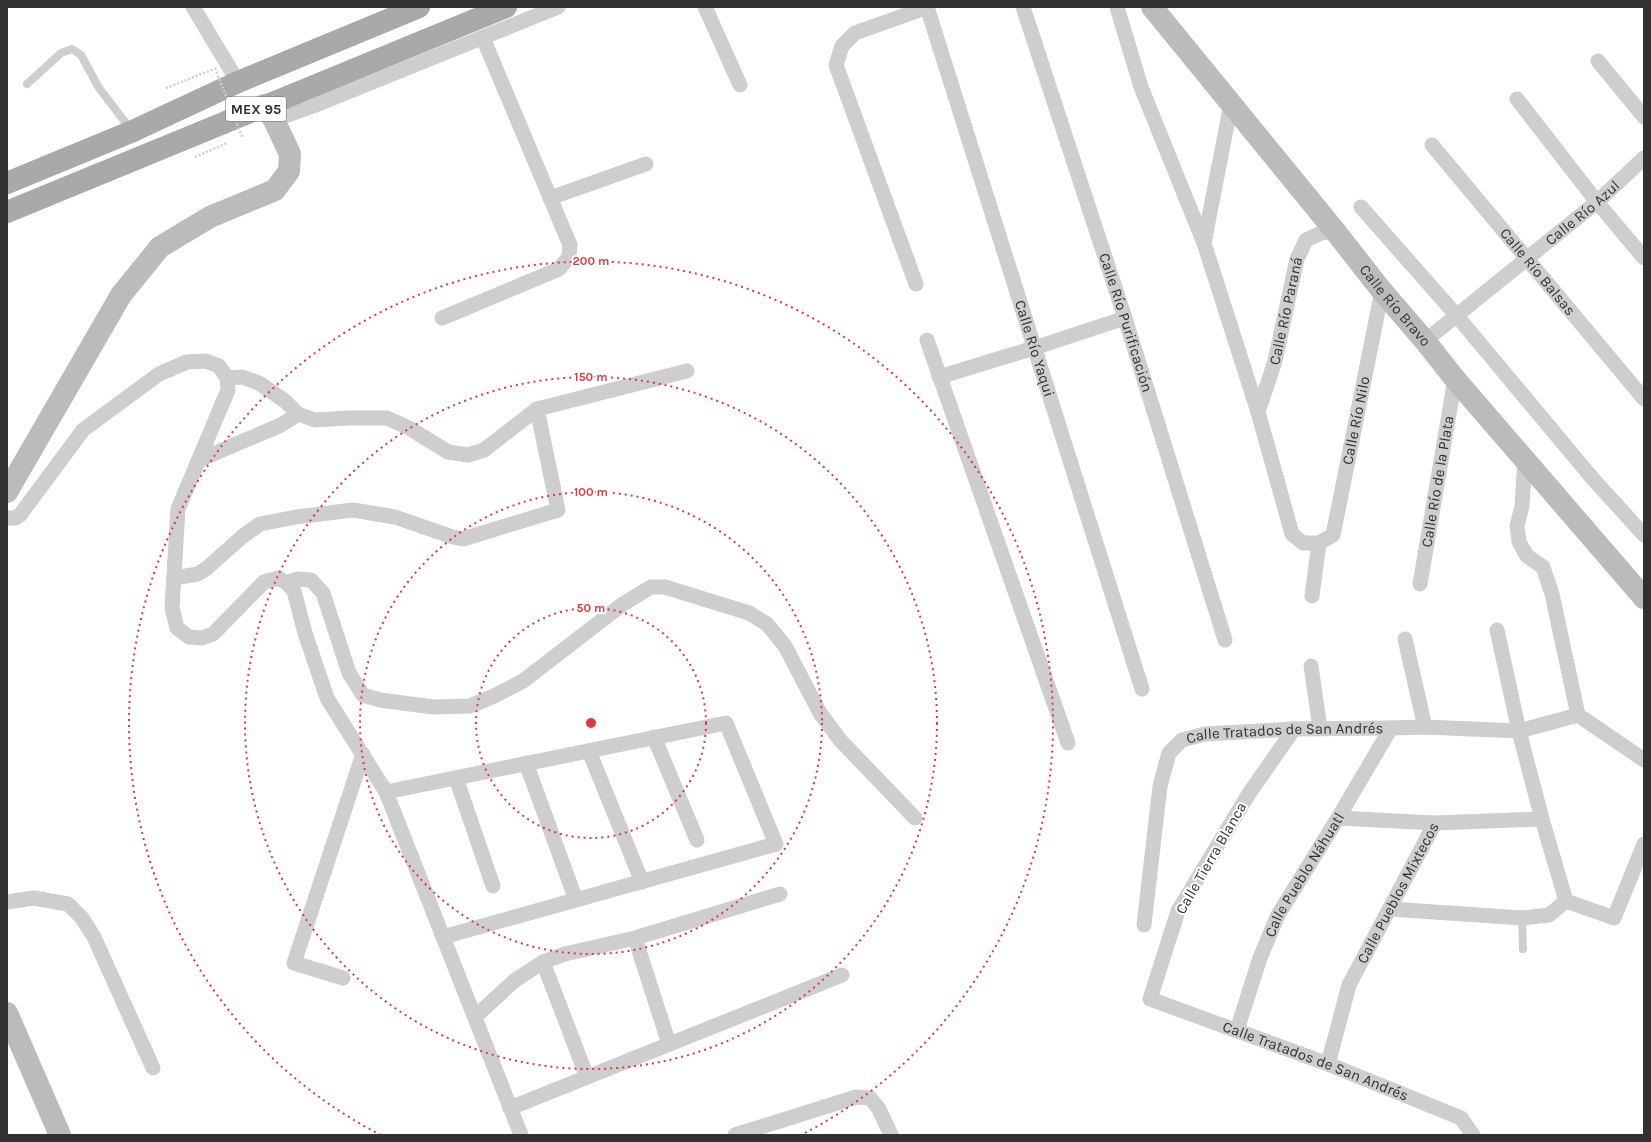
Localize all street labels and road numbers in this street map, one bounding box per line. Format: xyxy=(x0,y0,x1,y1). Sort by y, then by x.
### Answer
road number: MEX 95 xyxy=(226,97,286,121)
street label: Calle Río Azul xyxy=(1542,177,1623,249)
street label: Calle Río Balsas xyxy=(1496,224,1579,319)
street label: Calle Río Purificación xyxy=(1095,251,1156,394)
street label: Calle Río Paraná xyxy=(1265,255,1306,367)
street label: Calle Río Bravo xyxy=(1356,261,1435,350)
street label: Calle Río Yaqui xyxy=(1011,298,1058,399)
street label: Calle Río Nilo xyxy=(1338,375,1374,466)
street label: Calle Río de la Plata xyxy=(1417,414,1458,549)
street label: Calle Tratados de San Andrés xyxy=(1184,719,1383,748)
street label: Calle Tierra Blanca xyxy=(1172,799,1250,917)
street label: Calle Pueblo Náhuatl xyxy=(1261,809,1348,940)
street label: Calle Pueblos Mixtecos xyxy=(1353,819,1443,967)
street label: Calle Tratados de San Andrés xyxy=(1220,1017,1411,1105)

